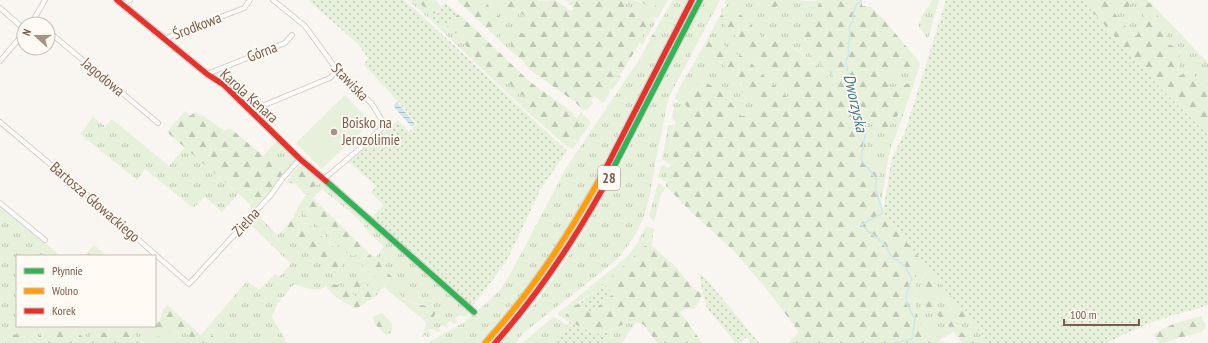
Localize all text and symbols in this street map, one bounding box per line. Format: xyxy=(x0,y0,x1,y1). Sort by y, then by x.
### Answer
street label: Środkowa xyxy=(170,8,224,43)
north arrow xyxy=(16,16,56,56)
text: N xyxy=(19,27,34,38)
street label: Górna xyxy=(244,37,279,66)
street label: Jagodowa xyxy=(77,53,129,100)
street label: Stawiska xyxy=(328,59,373,105)
street label: Karola Kenara xyxy=(216,64,282,127)
water label: Dworzyska xyxy=(840,72,873,135)
place label: Boisko na Jerozolimie xyxy=(341,113,400,149)
marker: Boisko na Jerozolimie xyxy=(329,127,339,137)
street label: Bartosza Głowackiego xyxy=(46,157,144,246)
road number: 28 xyxy=(598,166,620,190)
street label: Zielna xyxy=(228,203,264,240)
legend xyxy=(16,255,156,327)
text: Płynnie xyxy=(52,263,83,278)
text: Wolno xyxy=(52,283,78,298)
scale bar xyxy=(1064,301,1139,327)
text: Korek xyxy=(52,303,76,318)
text: 100 m xyxy=(1070,307,1097,322)

